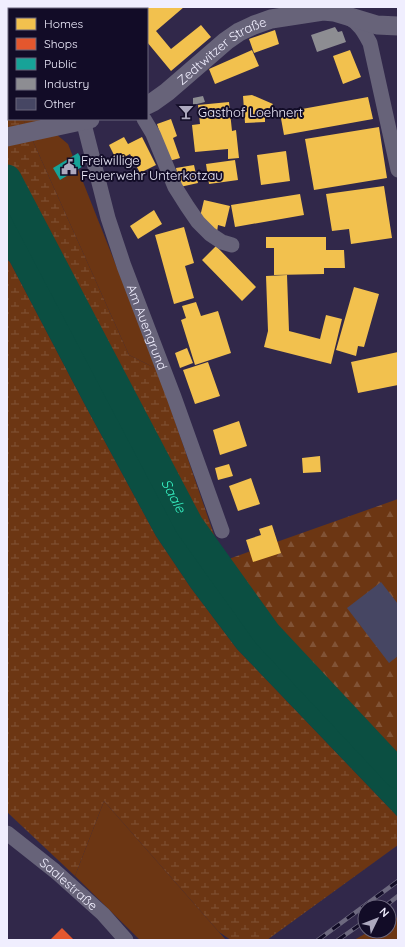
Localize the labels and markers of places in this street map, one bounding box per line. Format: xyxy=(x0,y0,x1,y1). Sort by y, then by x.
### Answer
bar icon: Gasthof Loehnert xyxy=(177,103,195,121)
place label: Gasthof Loehnert xyxy=(198,104,303,120)
place label: Freiwillige Feuerwehr Unterkotzau xyxy=(81,152,223,183)
public building icon: Freiwillige Feuerwehr Unterkotzau xyxy=(60,158,78,176)

